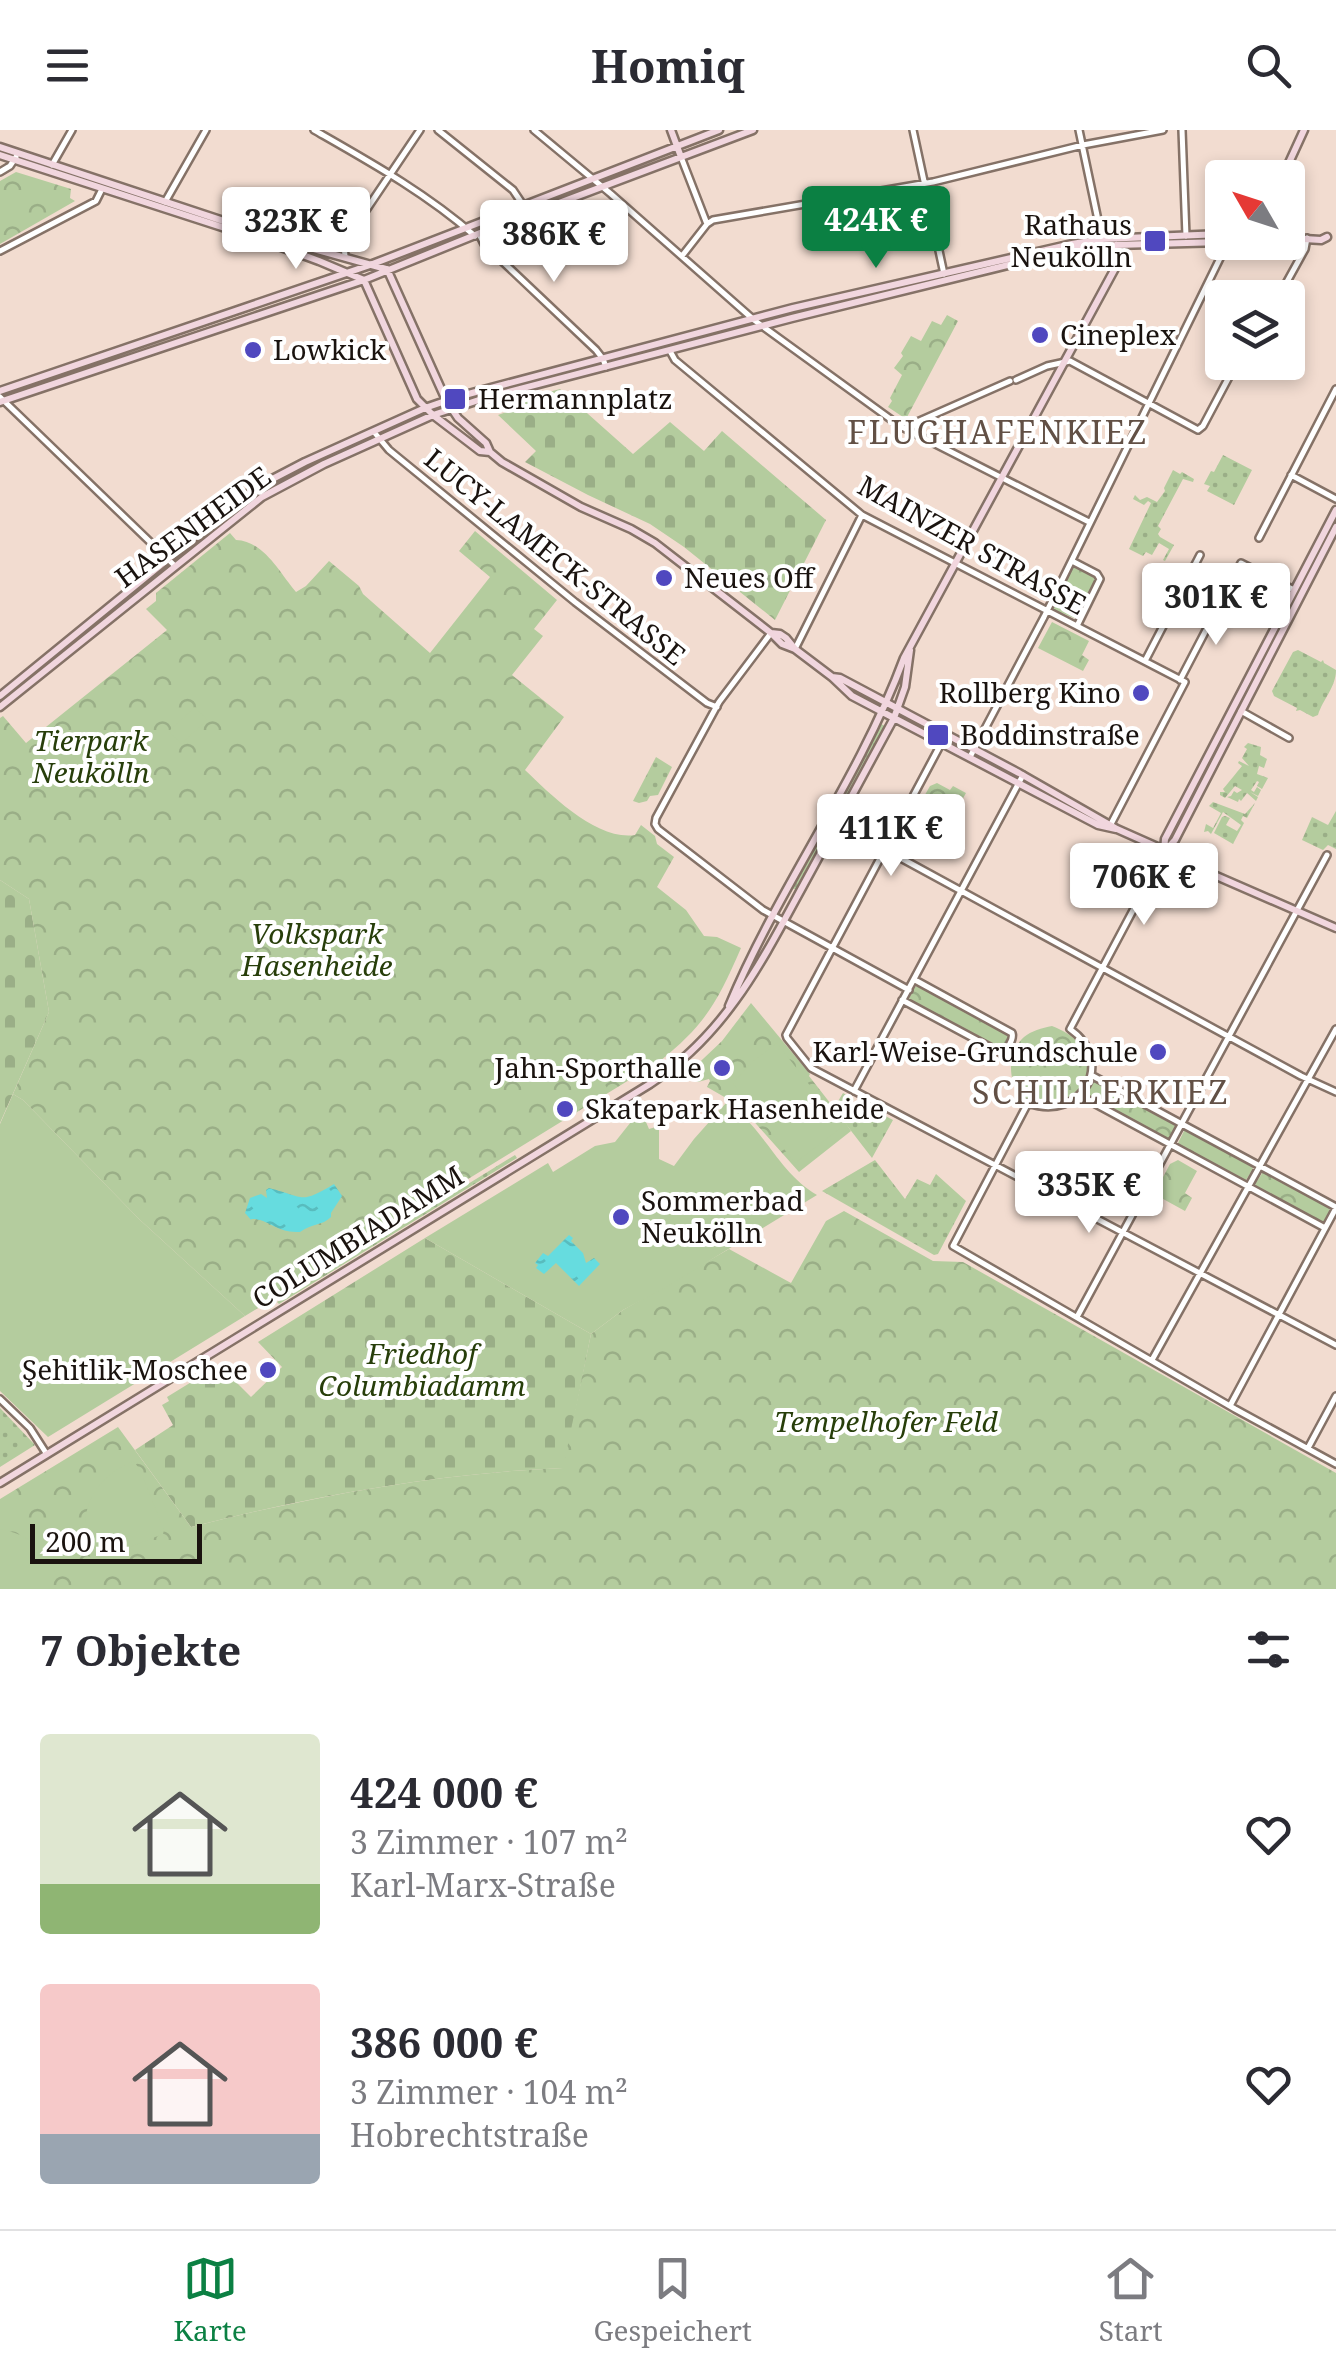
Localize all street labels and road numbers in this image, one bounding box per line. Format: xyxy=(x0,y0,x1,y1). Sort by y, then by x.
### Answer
street label: LUCY-LAMECK-STRASSE xyxy=(417,439,694,673)
street label: HASENHEIDE xyxy=(107,457,278,596)
street label: MAINZER STRASSE xyxy=(852,466,1093,623)
street label: COLUMBIADAMM xyxy=(245,1156,470,1316)

